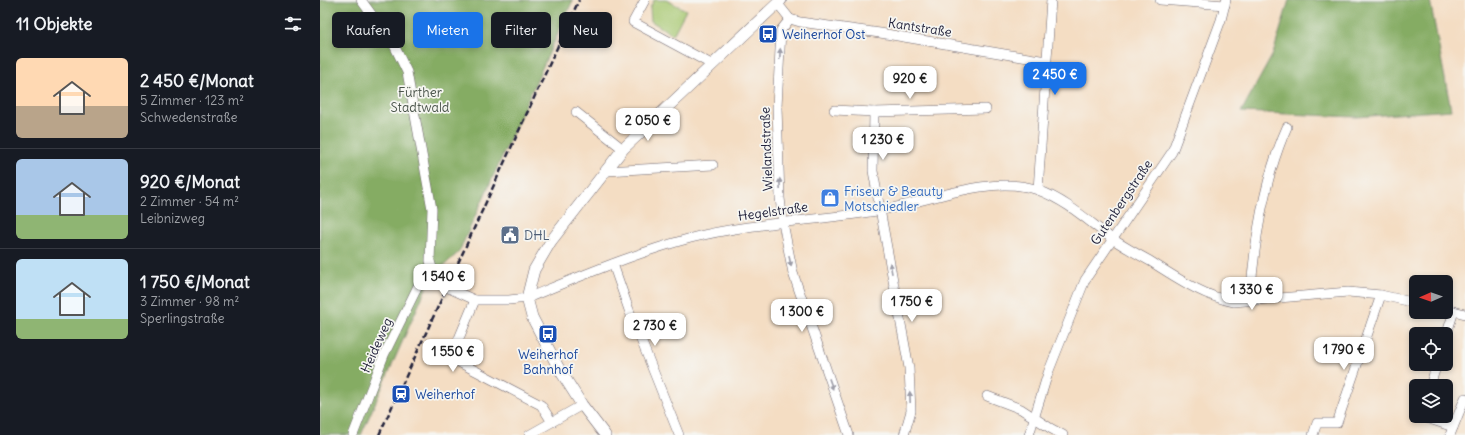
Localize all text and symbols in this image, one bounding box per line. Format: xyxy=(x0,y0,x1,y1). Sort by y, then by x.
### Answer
chip: Kaufen xyxy=(332,12,405,48)
chip: Mieten xyxy=(413,12,483,48)
chip: Filter xyxy=(491,12,551,48)
chip: Neu xyxy=(559,12,612,48)
text: 11 Objekte xyxy=(16,13,92,35)
icon: filters xyxy=(282,13,304,35)
street label: Kantstraße xyxy=(887,14,953,41)
bus stop icon: Weiherhof Ost xyxy=(757,23,779,45)
place label: Weiherhof Ost xyxy=(782,26,866,43)
one-way arrow xyxy=(776,48,783,60)
pin: 2 450 € xyxy=(1018,62,1092,96)
pin: 920 € xyxy=(882,66,938,100)
text: 2 450 € xyxy=(1032,66,1078,83)
text: 2 450 €/Monat xyxy=(140,70,254,92)
text: 920 € xyxy=(893,70,927,87)
icon: home xyxy=(48,74,96,122)
park label: Fürther Stadtwald xyxy=(391,84,450,116)
text: 5 Zimmer · 123 m² xyxy=(140,92,244,109)
street label: Wielandstraße xyxy=(757,107,776,191)
pin: 2 050 € xyxy=(611,108,685,142)
text: Schwedenstraße xyxy=(140,109,238,126)
text: 2 050 € xyxy=(625,112,671,129)
pin: 1 230 € xyxy=(846,127,920,161)
text: 1 230 € xyxy=(862,131,904,148)
street label: Gutenbergstraße xyxy=(1087,156,1156,248)
text: 920 €/Monat xyxy=(140,171,240,193)
icon: home xyxy=(48,175,96,223)
one-way arrow xyxy=(776,178,783,190)
place label: Friseur & Beauty Motschiedler xyxy=(844,183,943,215)
shop icon: Friseur & Beauty Motschiedler xyxy=(819,187,841,209)
text: 2 Zimmer · 54 m² xyxy=(140,193,239,210)
street label: Hegelstraße xyxy=(737,198,809,225)
text: Leibnizweg xyxy=(140,210,205,227)
public building icon: DHL xyxy=(499,224,521,246)
place label: DHL xyxy=(524,227,550,244)
one-way arrow xyxy=(788,255,794,267)
one-way arrow xyxy=(888,262,894,275)
pin: 1 540 € xyxy=(407,264,481,298)
text: 1 540 € xyxy=(422,268,466,285)
text: 1 750 €/Monat xyxy=(140,271,250,293)
icon: home xyxy=(48,275,96,323)
north arrow xyxy=(1409,275,1453,319)
map controls xyxy=(1409,275,1453,423)
pin: 1 330 € xyxy=(1215,277,1289,311)
text: 1 330 € xyxy=(1230,281,1274,298)
pin: 1 750 € xyxy=(875,289,949,323)
text: 3 Zimmer · 98 m² xyxy=(140,293,239,310)
text: 1 750 € xyxy=(891,293,933,310)
pin: 1 300 € xyxy=(765,299,839,333)
text: 1 300 € xyxy=(780,303,824,320)
text: Sperlingstraße xyxy=(140,310,225,327)
pin: 2 730 € xyxy=(618,313,692,347)
street label: Heideweg xyxy=(357,315,396,375)
text: 2 730 € xyxy=(633,317,677,334)
bus stop icon: Weiherhof Bahnhof xyxy=(537,323,559,345)
button: locate xyxy=(1409,327,1453,371)
pin: 1 790 € xyxy=(1307,337,1381,371)
pin: 1 550 € xyxy=(416,339,490,373)
text: 1 790 € xyxy=(1323,341,1365,358)
text: 1 550 € xyxy=(431,343,475,360)
place label: Weiherhof Bahnhof xyxy=(518,346,579,378)
one-way arrow xyxy=(829,379,835,391)
button: layers xyxy=(1409,379,1453,423)
station icon: Weiherhof xyxy=(390,383,412,405)
place label: Weiherhof xyxy=(415,386,476,403)
one-way arrow xyxy=(907,390,913,403)

